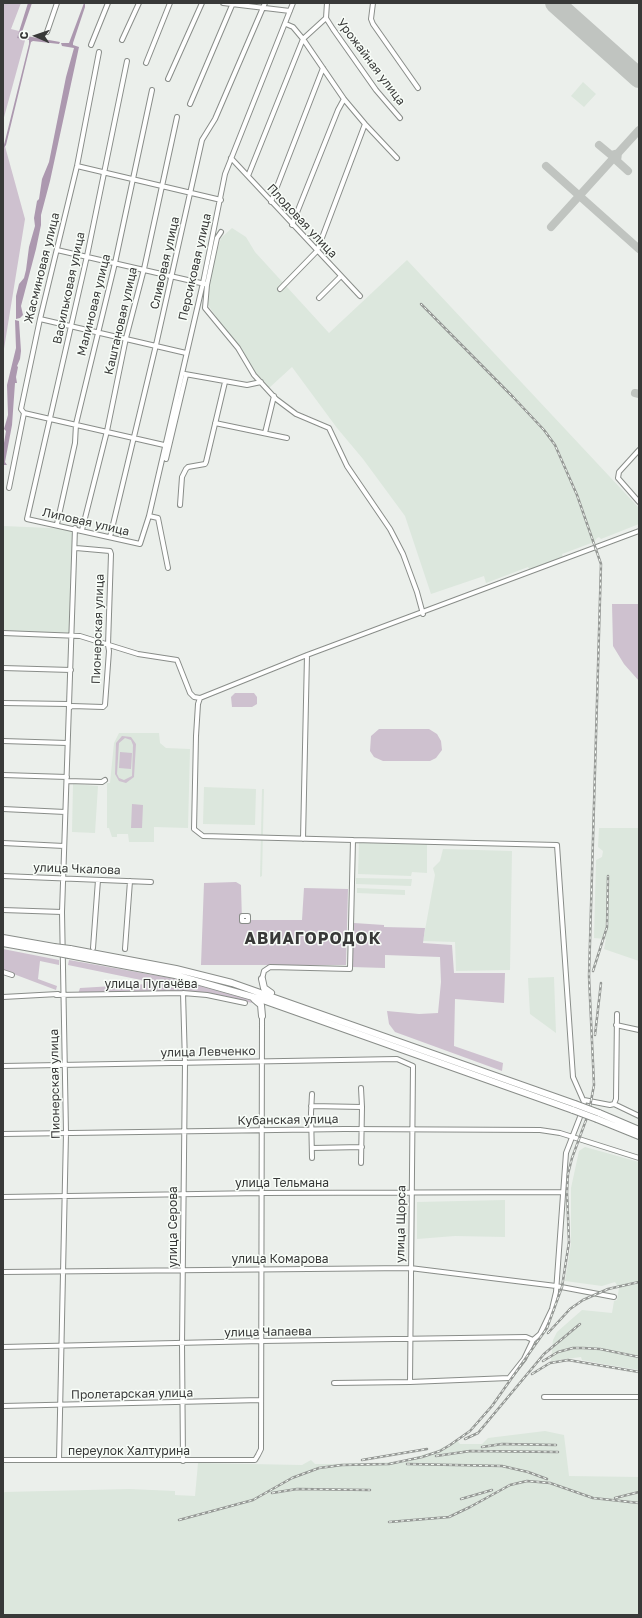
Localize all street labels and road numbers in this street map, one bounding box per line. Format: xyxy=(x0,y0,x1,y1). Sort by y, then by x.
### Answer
street label: Урожайная улица xyxy=(334,16,408,108)
street label: Плодовая улица xyxy=(264,181,340,261)
street label: Жасминовая улица xyxy=(21,211,63,325)
street label: Персиковая улица xyxy=(176,212,214,322)
street label: Сливовая улица xyxy=(147,215,183,311)
street label: Васильковая улица xyxy=(50,231,88,345)
street label: Малиновая улица xyxy=(74,253,114,357)
street label: Каштановая улица xyxy=(102,266,140,376)
street label: Липовая улица xyxy=(41,505,131,539)
street label: Пионерская улица xyxy=(89,574,107,684)
street label: улица Чкалова xyxy=(33,860,121,878)
street label: улица Пугачёва xyxy=(104,977,198,991)
street label: Пионерская улица xyxy=(47,1029,63,1139)
street label: улица Левченко xyxy=(160,1044,256,1060)
street label: Кубанская улица xyxy=(237,1112,339,1128)
street label: улица Тельмана xyxy=(235,1176,329,1190)
street label: улица Щорса xyxy=(393,1185,409,1263)
street label: улица Серова xyxy=(166,1186,180,1268)
street label: улица Комарова xyxy=(231,1252,329,1266)
street label: улица Чапаева xyxy=(224,1324,312,1340)
street label: Пролетарская улица xyxy=(71,1386,193,1402)
street label: переулок Халтурина xyxy=(68,1444,190,1458)

